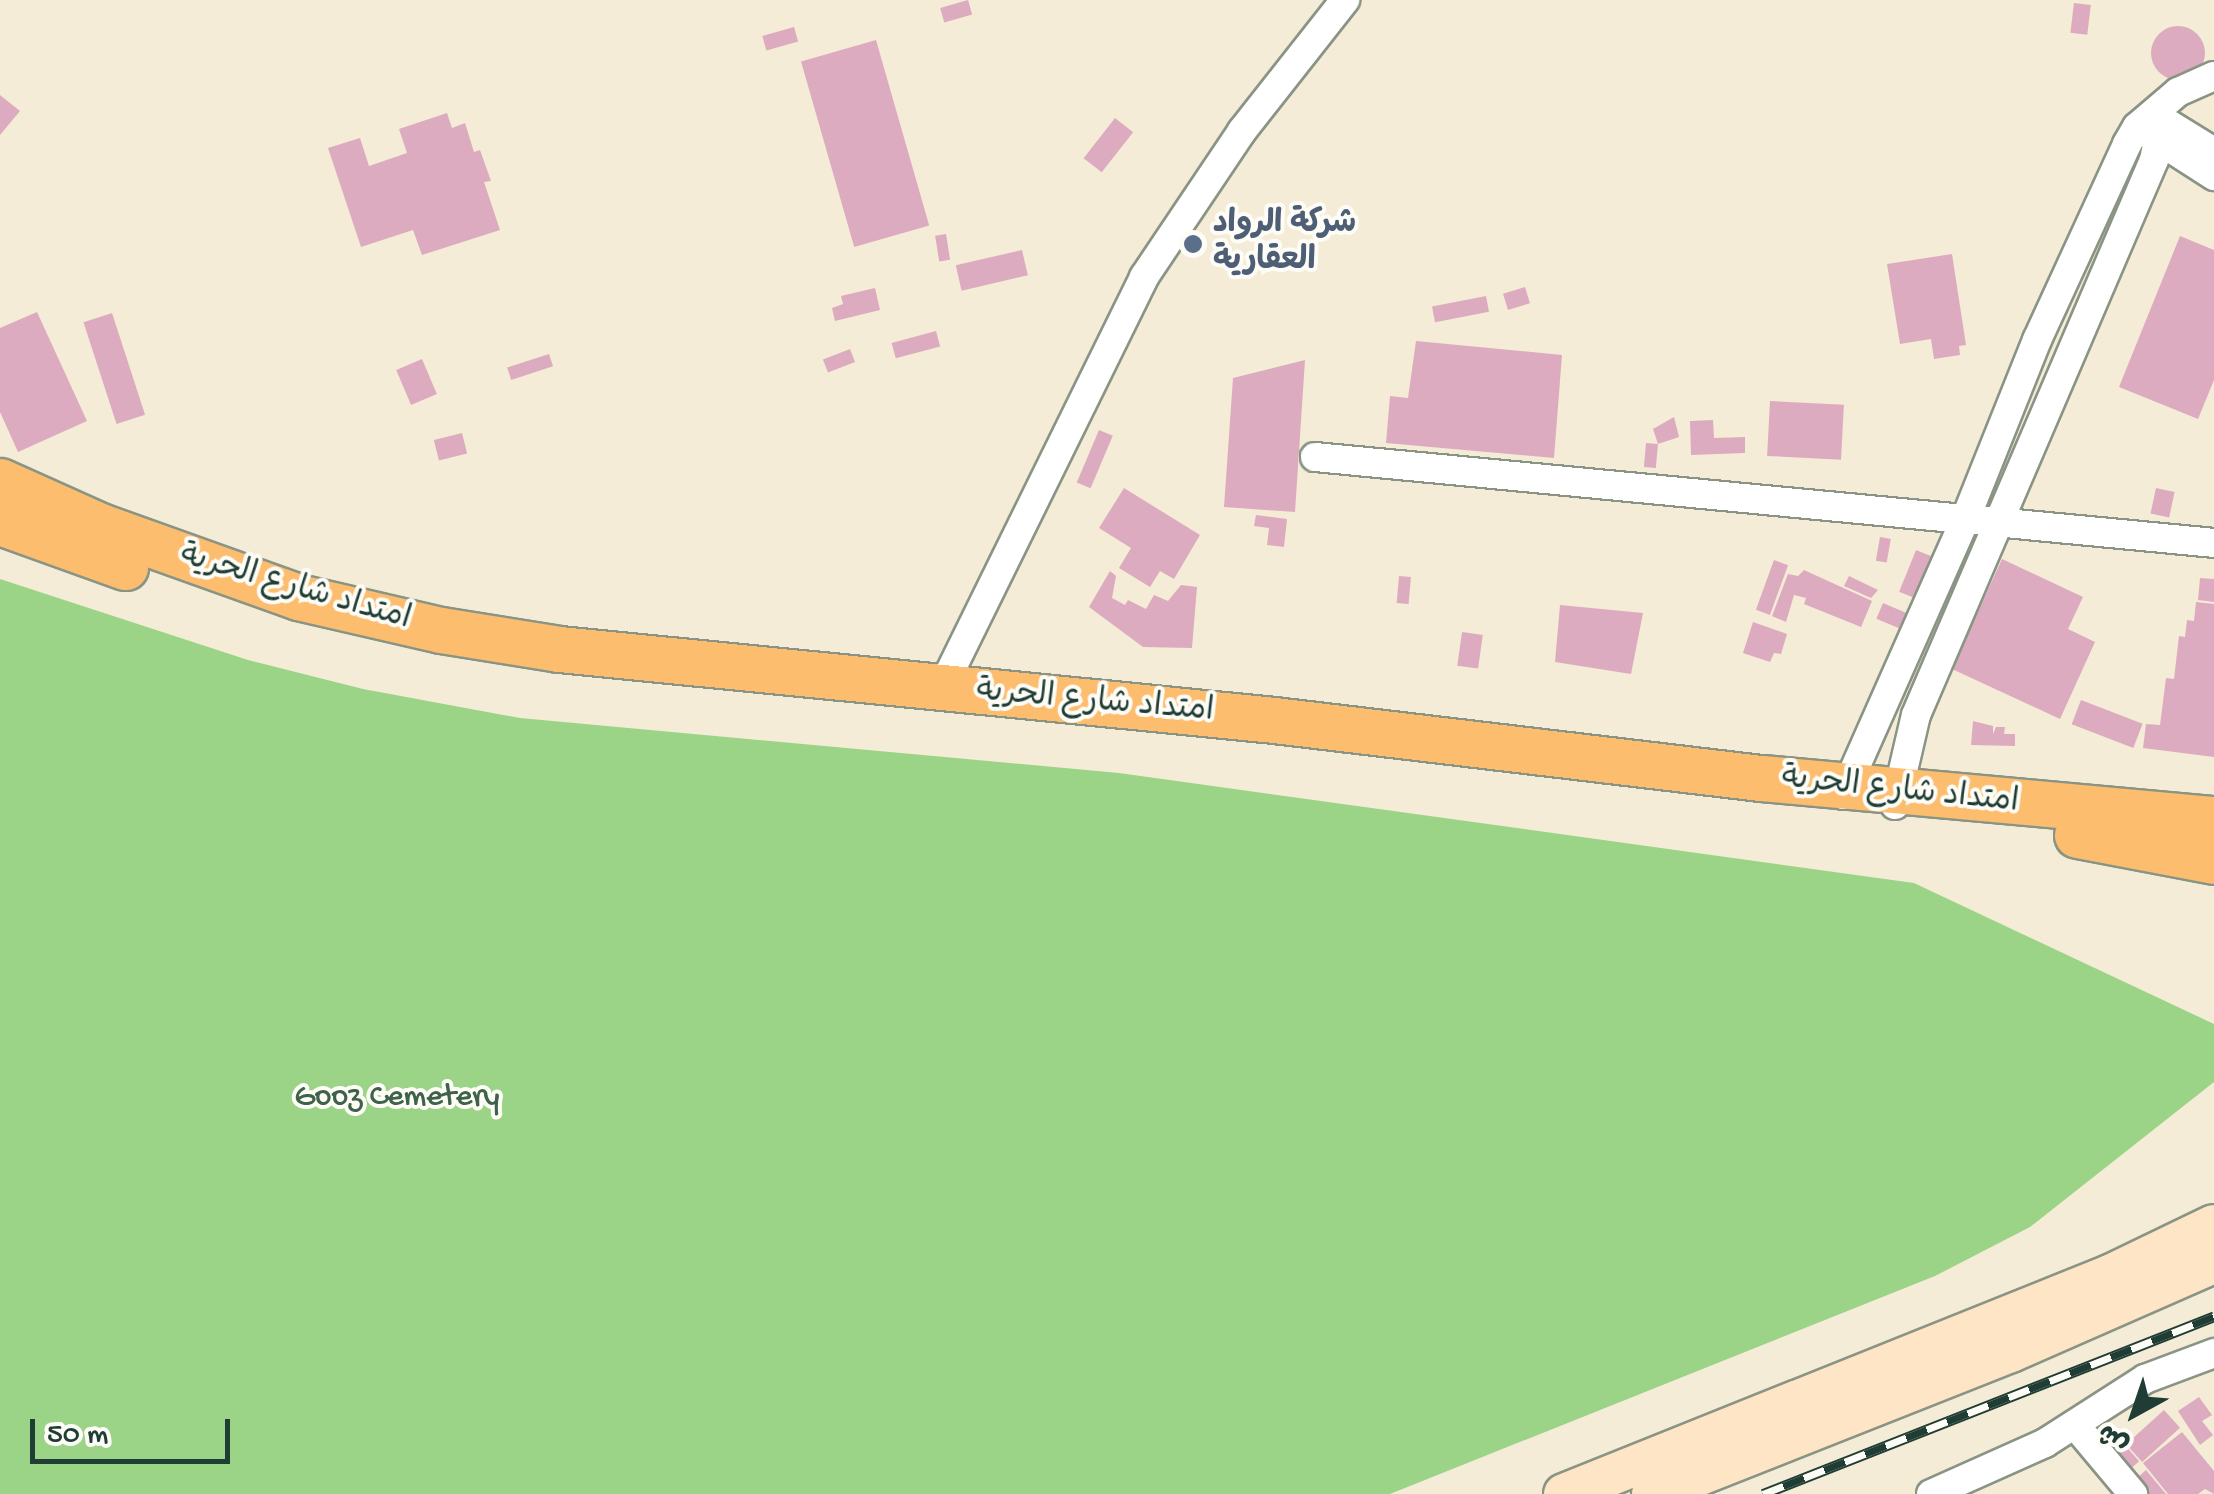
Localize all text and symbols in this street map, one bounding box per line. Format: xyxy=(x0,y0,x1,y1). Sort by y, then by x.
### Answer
place label: شركة الرواد العقارية xyxy=(1213,207,1356,282)
marker: شركة الرواد العقارية xyxy=(1182,233,1204,255)
street label: امتداد شارع الحرية xyxy=(175,538,415,640)
street label: امتداد شارع الحرية xyxy=(975,673,1215,733)
street label: امتداد شارع الحرية xyxy=(1780,760,2020,824)
park label: Gooz Cemetery xyxy=(295,1079,499,1117)
north arrow xyxy=(2084,1364,2184,1464)
scale bar xyxy=(35,1399,235,1461)
text: ش xyxy=(2092,1415,2137,1460)
text: 50 m xyxy=(47,1419,108,1454)

